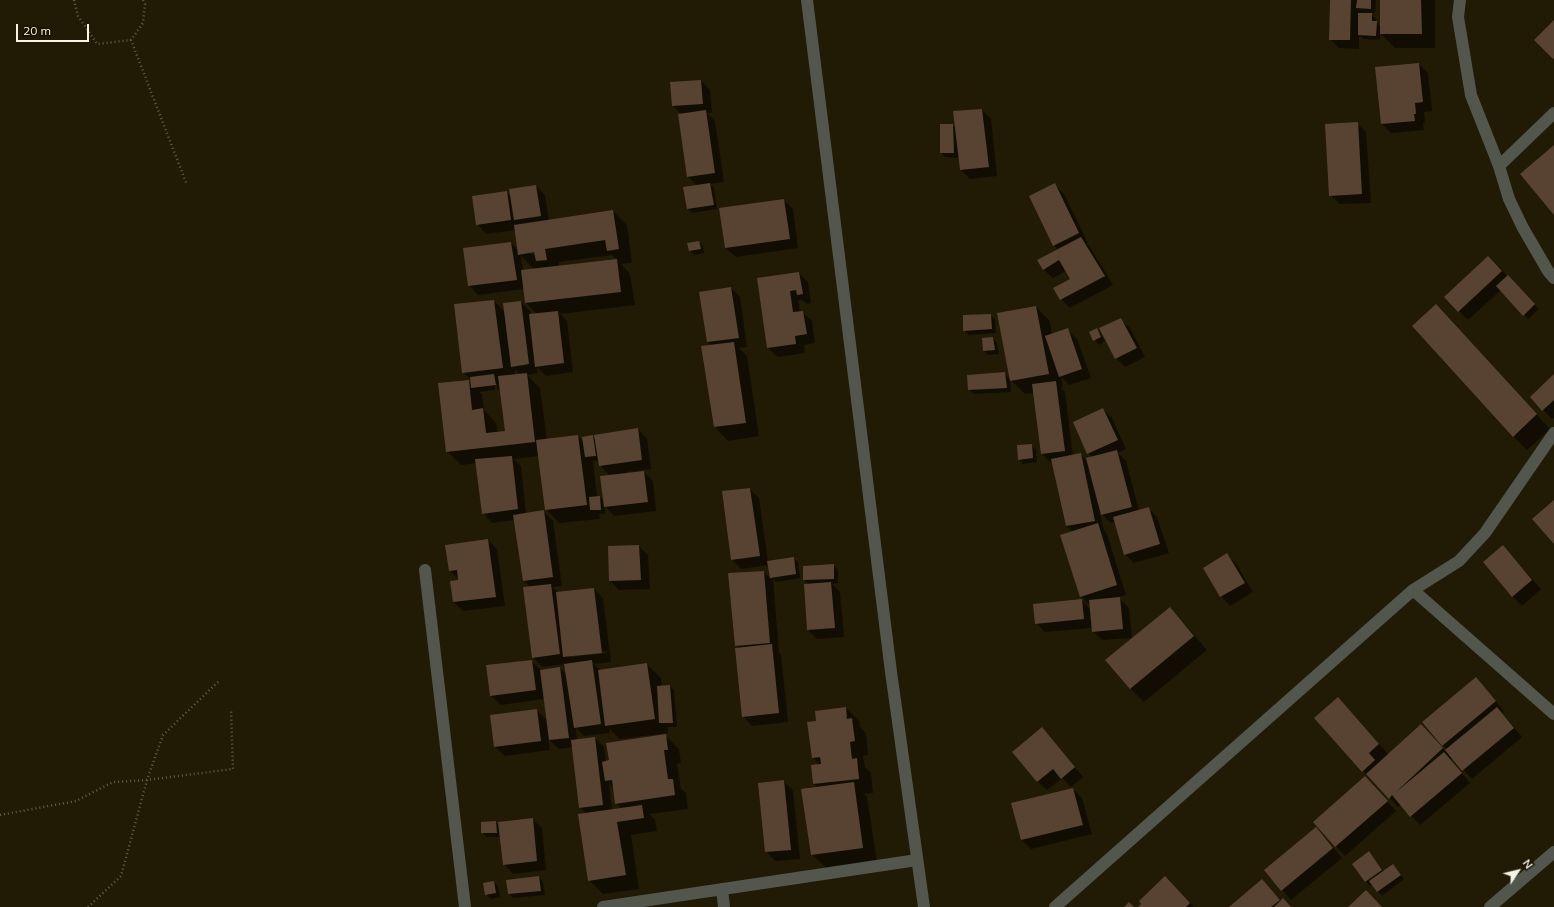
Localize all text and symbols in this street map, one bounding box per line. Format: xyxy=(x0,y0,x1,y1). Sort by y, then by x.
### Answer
scale bar xyxy=(18,16,91,42)
text: 20 m xyxy=(23,23,51,38)
north arrow xyxy=(1498,851,1538,891)
text: N xyxy=(1520,857,1536,872)

